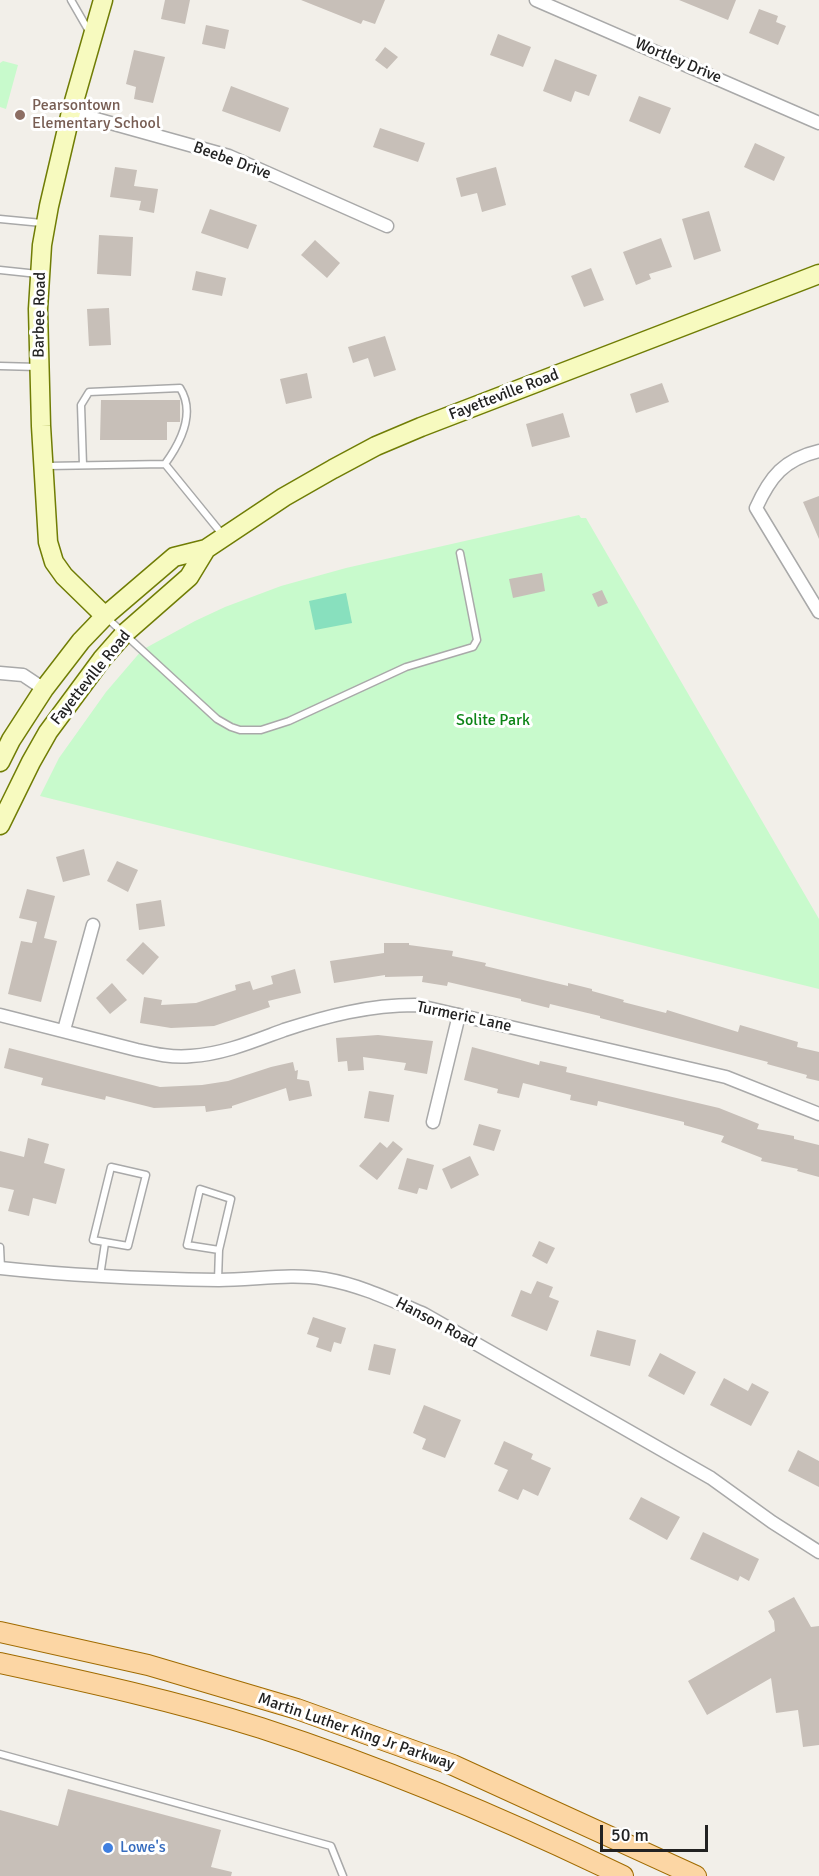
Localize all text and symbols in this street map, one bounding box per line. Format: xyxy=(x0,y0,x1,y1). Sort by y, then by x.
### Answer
street label: Wortley Drive xyxy=(632,34,724,88)
place label: Pearsontown Elementary School xyxy=(32,96,161,134)
marker: Pearsontown Elementary School xyxy=(13,108,27,122)
street label: Beebe Drive xyxy=(190,138,274,184)
street label: Barbee Road xyxy=(30,272,50,358)
street label: Fayetteville Road xyxy=(446,365,562,425)
street label: Fayetteville Road xyxy=(47,627,135,729)
park label: Solite Park xyxy=(456,711,530,731)
street label: Turmeric Lane xyxy=(415,998,513,1036)
street label: Hanson Road xyxy=(392,1294,480,1352)
street label: Martin Luther King Jr Parkway xyxy=(255,1689,457,1775)
scale bar xyxy=(603,1813,711,1851)
text: 50 m xyxy=(611,1824,649,1846)
place label: Lowe's xyxy=(120,1838,166,1858)
marker: Lowe's xyxy=(101,1841,115,1855)

